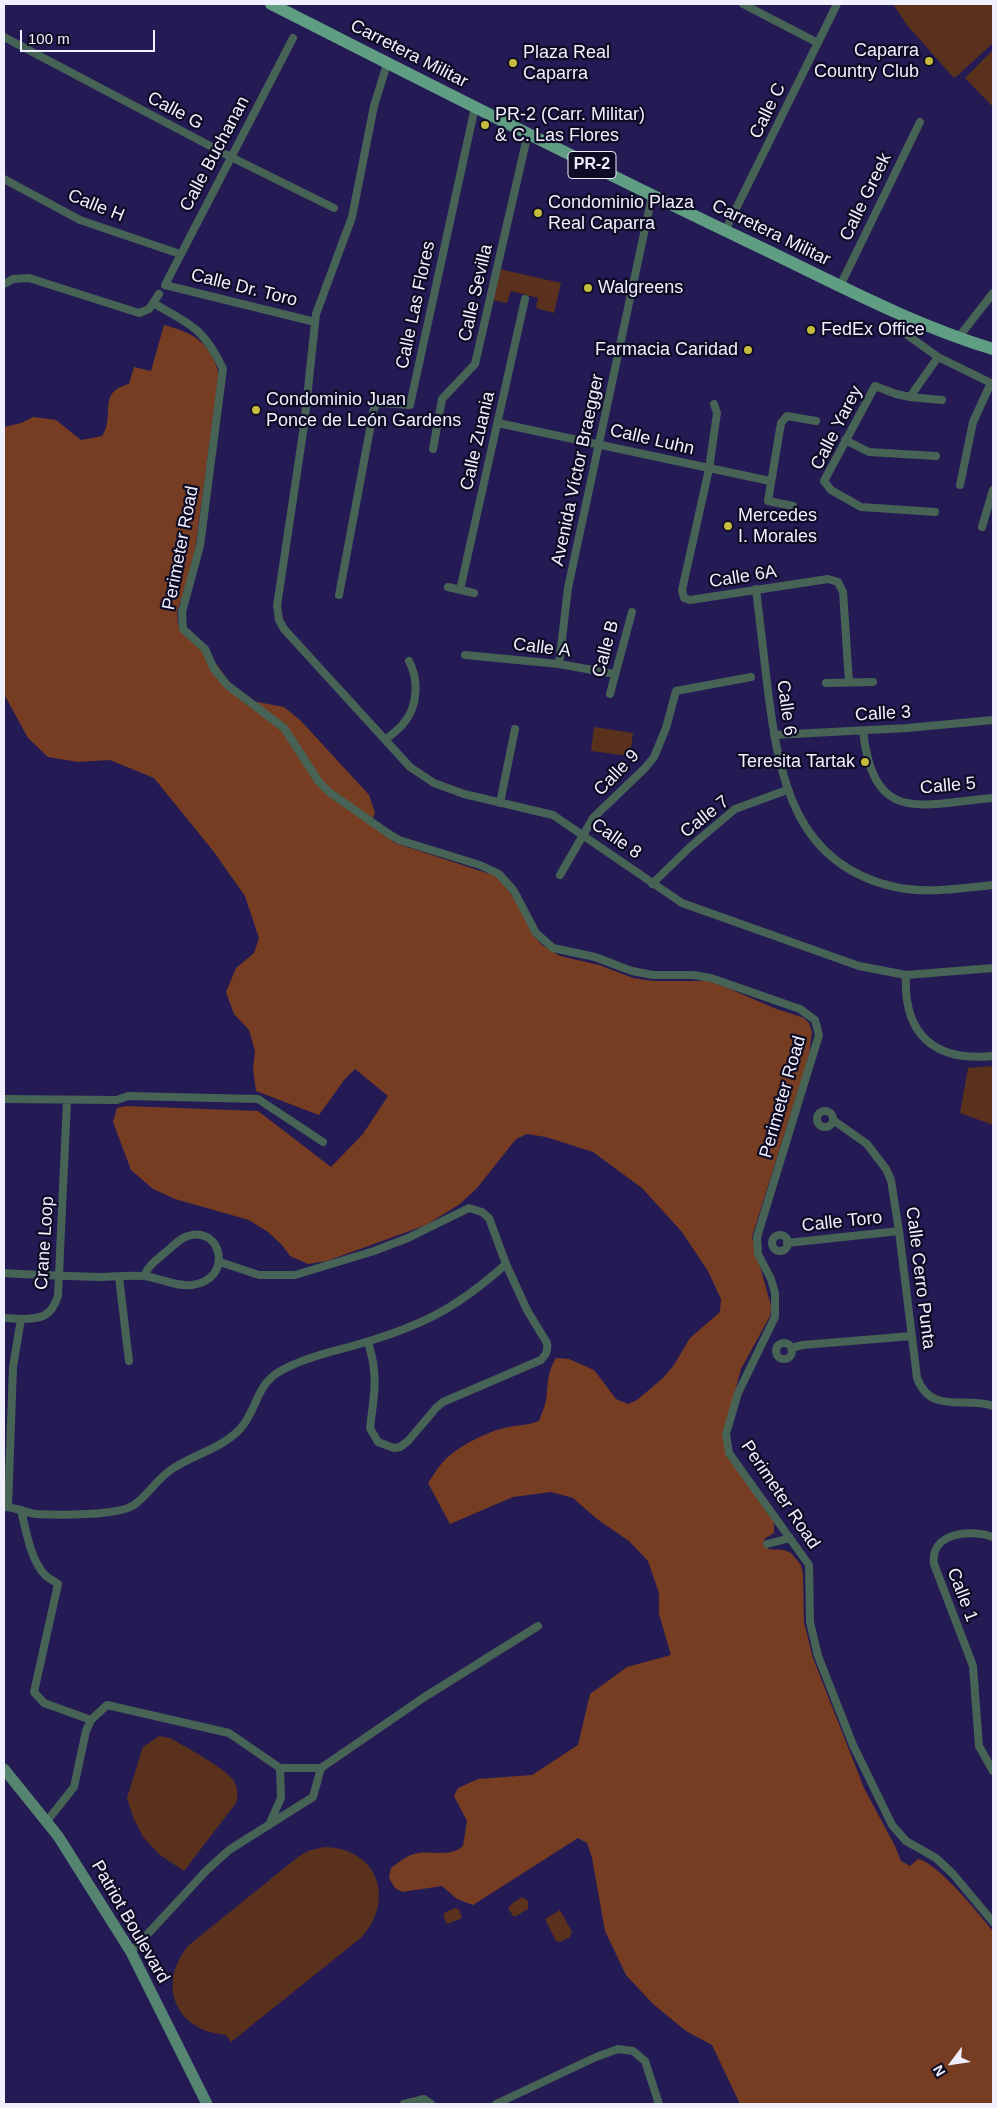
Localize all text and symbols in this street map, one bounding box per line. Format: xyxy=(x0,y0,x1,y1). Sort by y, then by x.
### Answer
street label: Carretera Militar xyxy=(347,15,471,93)
scale bar xyxy=(22,20,158,52)
text: 100 m xyxy=(28,30,70,47)
place label: Caparra Country Club xyxy=(814,40,919,82)
place label: Plaza Real Caparra xyxy=(523,42,610,84)
marker: Caparra Country Club xyxy=(923,55,935,67)
marker: Plaza Real Caparra xyxy=(507,57,519,69)
street label: Calle C xyxy=(745,80,791,142)
street label: Calle G xyxy=(143,87,207,135)
street label: Calle Buchanan xyxy=(176,93,254,215)
place label: PR-2 (Carr. Militar) & C. Las Flores xyxy=(495,104,645,146)
marker: PR-2 (Carr. Militar) & C. Las Flores xyxy=(479,119,491,131)
street label: Calle Greek xyxy=(835,150,897,244)
road number: PR-2 xyxy=(568,152,616,178)
street label: Calle H xyxy=(65,185,127,227)
place label: Condominio Plaza Real Caparra xyxy=(548,192,694,234)
street label: Carretera Militar xyxy=(708,195,834,271)
marker: Condominio Plaza Real Caparra xyxy=(532,207,544,219)
street label: Calle Las Flores xyxy=(392,239,440,371)
street label: Calle Sevilla xyxy=(454,242,498,344)
street label: Calle Dr. Toro xyxy=(188,264,300,312)
place label: Walgreens xyxy=(598,277,683,299)
marker: Walgreens xyxy=(582,282,594,294)
place label: FedEx Office xyxy=(821,319,925,341)
marker: FedEx Office xyxy=(805,324,817,336)
place label: Farmacia Caridad xyxy=(595,339,738,361)
marker: Farmacia Caridad xyxy=(742,344,754,356)
street label: Avenida Víctor Braegger xyxy=(547,372,609,568)
street label: Calle Yarey xyxy=(807,382,867,474)
place label: Condominio Juan Ponce de León Gardens xyxy=(266,389,461,432)
street label: Calle Zuania xyxy=(456,389,500,493)
marker: Condominio Juan Ponce de León Gardens xyxy=(250,404,262,416)
street label: Calle Luhn xyxy=(608,420,696,460)
street label: Perimeter Road xyxy=(158,484,204,612)
place label: Mercedes I. Morales xyxy=(738,505,817,548)
marker: Mercedes I. Morales xyxy=(722,520,734,532)
street label: Calle 6A xyxy=(708,561,778,593)
street label: Calle B xyxy=(588,618,624,680)
street label: Calle A xyxy=(512,634,572,662)
street label: Calle 6 xyxy=(771,679,801,737)
street label: Calle 3 xyxy=(854,702,912,726)
street label: Calle 9 xyxy=(590,745,644,801)
place label: Teresita Tartak xyxy=(738,751,855,773)
marker: Teresita Tartak xyxy=(859,756,871,768)
street label: Calle 5 xyxy=(919,773,977,799)
street label: Calle 7 xyxy=(676,791,734,843)
street label: Calle 8 xyxy=(587,814,645,864)
street label: Perimeter Road xyxy=(755,1033,811,1161)
street label: Crane Loop xyxy=(31,1195,59,1291)
street label: Calle Cerro Punta xyxy=(901,1206,939,1350)
street label: Calle Toro xyxy=(801,1207,883,1237)
street label: Perimeter Road xyxy=(736,1437,824,1553)
street label: Calle 1 xyxy=(942,1565,982,1625)
street label: Patriot Boulevard xyxy=(86,1857,174,1987)
north arrow xyxy=(927,2038,977,2088)
text: N xyxy=(930,2062,949,2079)

